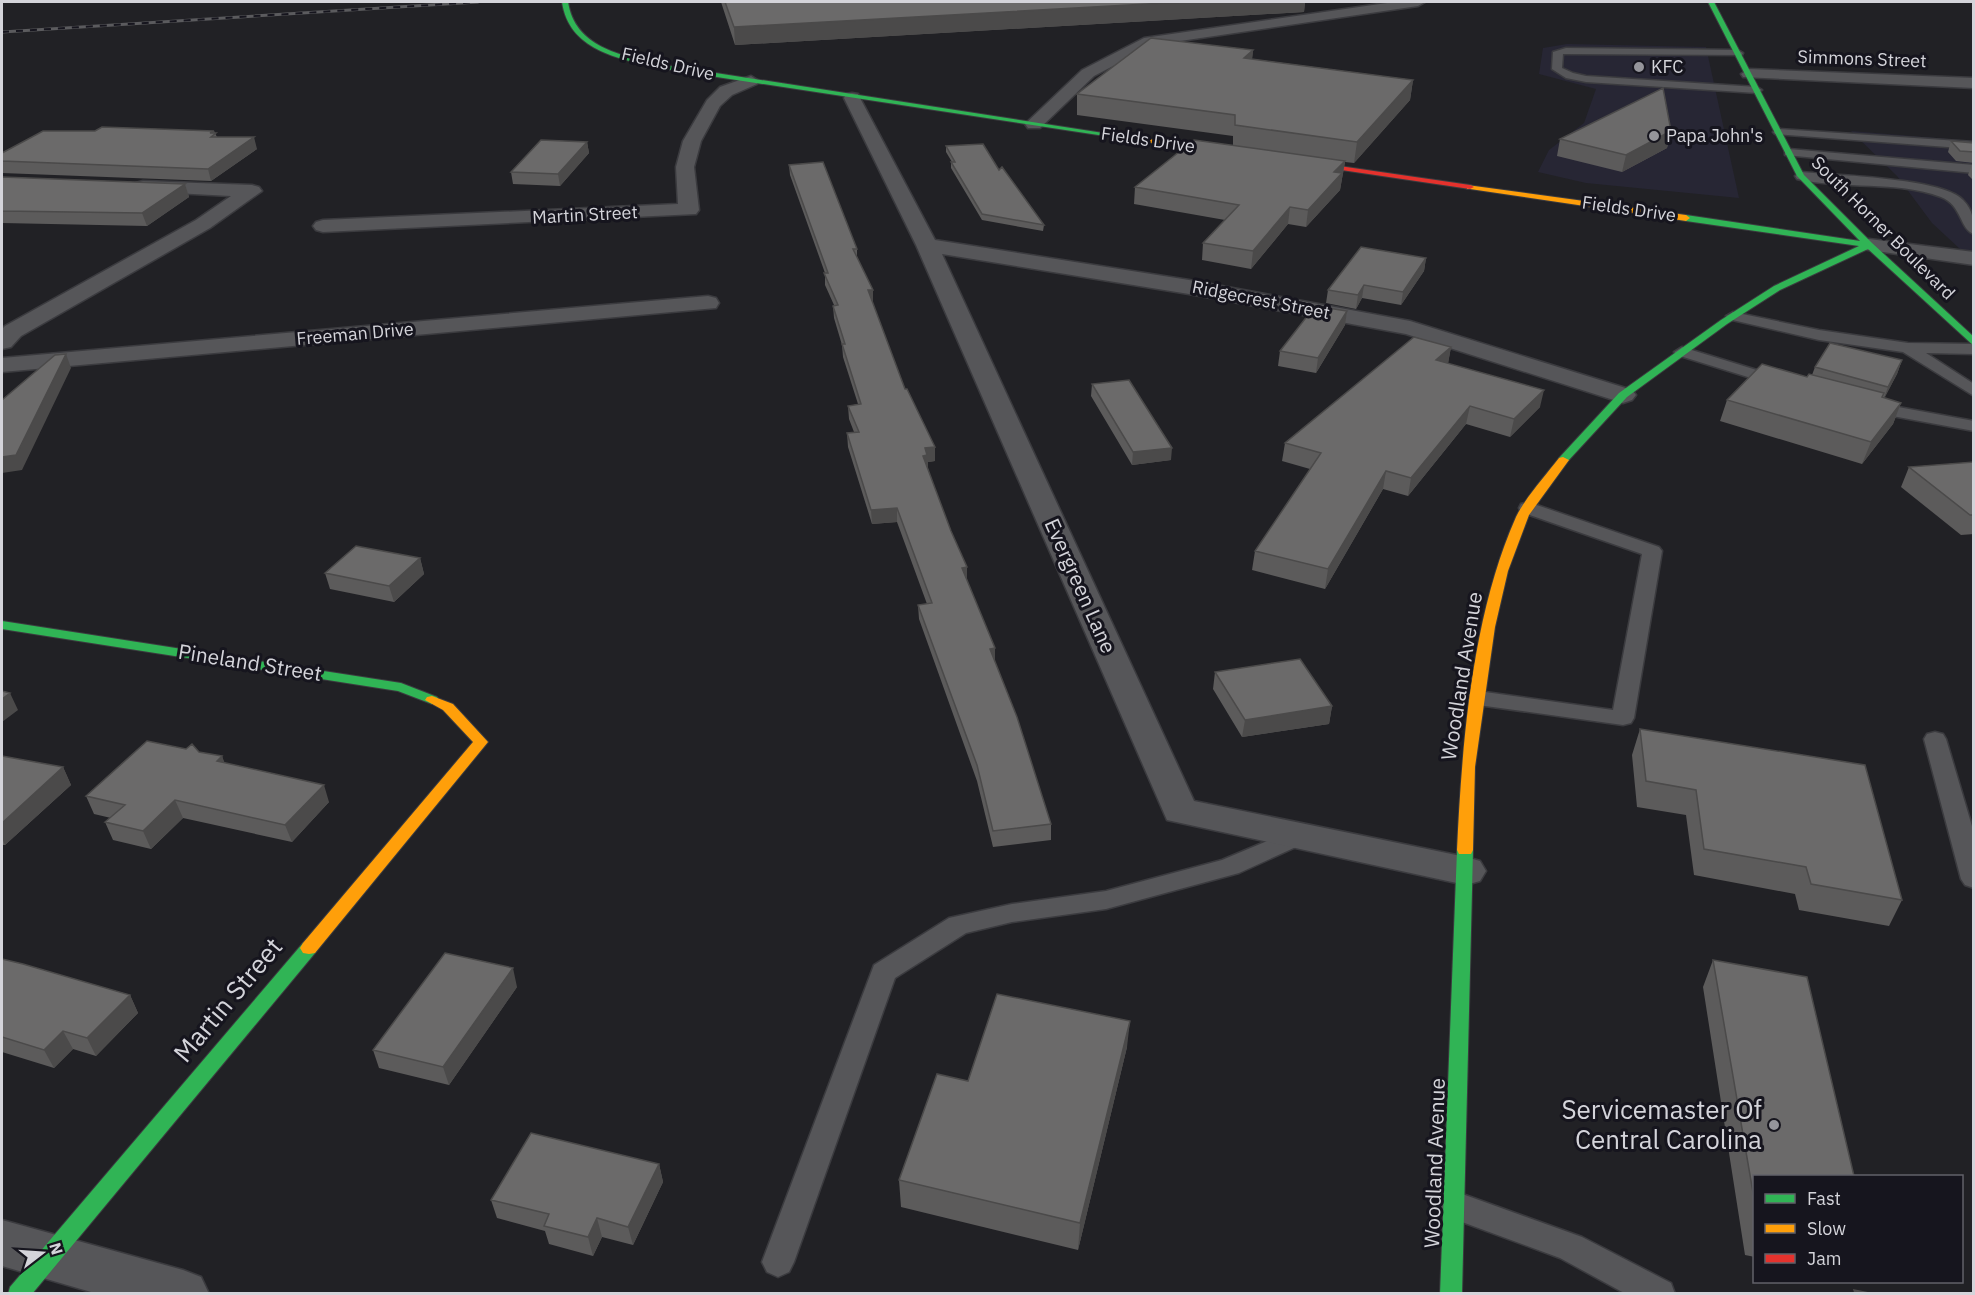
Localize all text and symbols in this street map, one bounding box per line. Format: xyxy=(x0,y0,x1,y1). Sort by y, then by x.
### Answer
street label: Fields Drive xyxy=(619,42,717,85)
street label: Simmons Street xyxy=(1797,45,1927,72)
place label: KFC xyxy=(1651,55,1683,78)
marker: KFC xyxy=(1632,60,1646,74)
street label: Fields Drive xyxy=(1100,122,1197,157)
place label: Papa John's xyxy=(1666,124,1763,147)
marker: Papa John's xyxy=(1647,129,1661,143)
street label: South Horner Boulevard xyxy=(1807,151,1960,304)
street label: Fields Drive xyxy=(1581,191,1678,226)
street label: Martin Street xyxy=(532,200,638,229)
street label: Ridgecrest Street xyxy=(1190,275,1332,324)
street label: Freeman Drive xyxy=(295,317,415,350)
street label: Evergreen Lane xyxy=(1039,514,1123,658)
street label: Woodland Avenue xyxy=(1434,590,1488,762)
street label: Pineland Street xyxy=(176,637,324,687)
street label: Martin Street xyxy=(165,930,289,1069)
street label: Woodland Avenue xyxy=(1417,1077,1451,1249)
place label: Servicemaster Of Central Carolina xyxy=(1561,1092,1762,1156)
marker: Servicemaster Of Central Carolina xyxy=(1767,1118,1781,1132)
legend xyxy=(1753,1175,1963,1283)
text: Fast xyxy=(1807,1187,1841,1210)
text: Slow xyxy=(1807,1217,1846,1240)
north arrow xyxy=(12,1223,72,1283)
text: N xyxy=(45,1240,68,1257)
text: Jam xyxy=(1807,1247,1842,1270)

